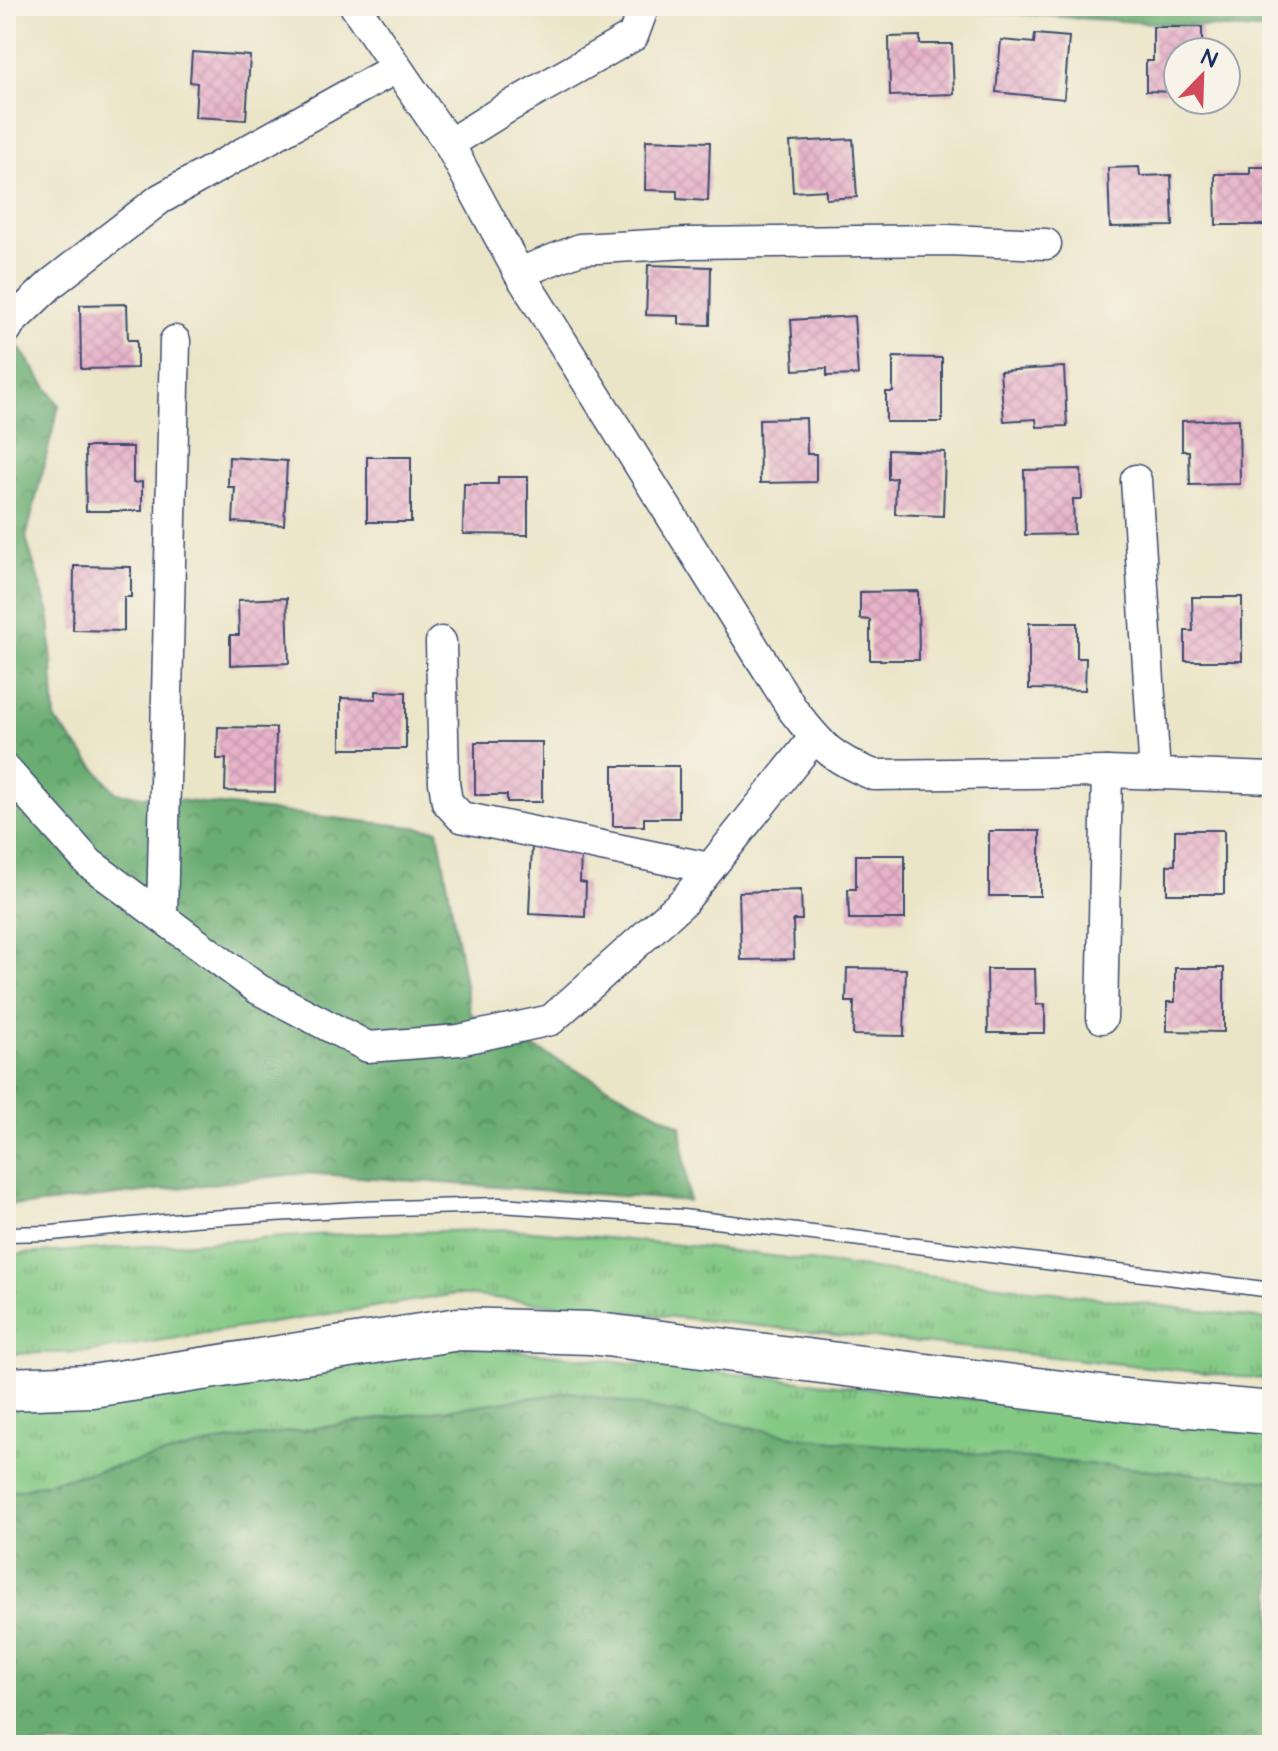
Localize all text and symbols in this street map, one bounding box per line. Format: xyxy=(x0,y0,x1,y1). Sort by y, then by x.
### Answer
north arrow xyxy=(1162,36,1242,116)
text: N xyxy=(1197,42,1222,76)

